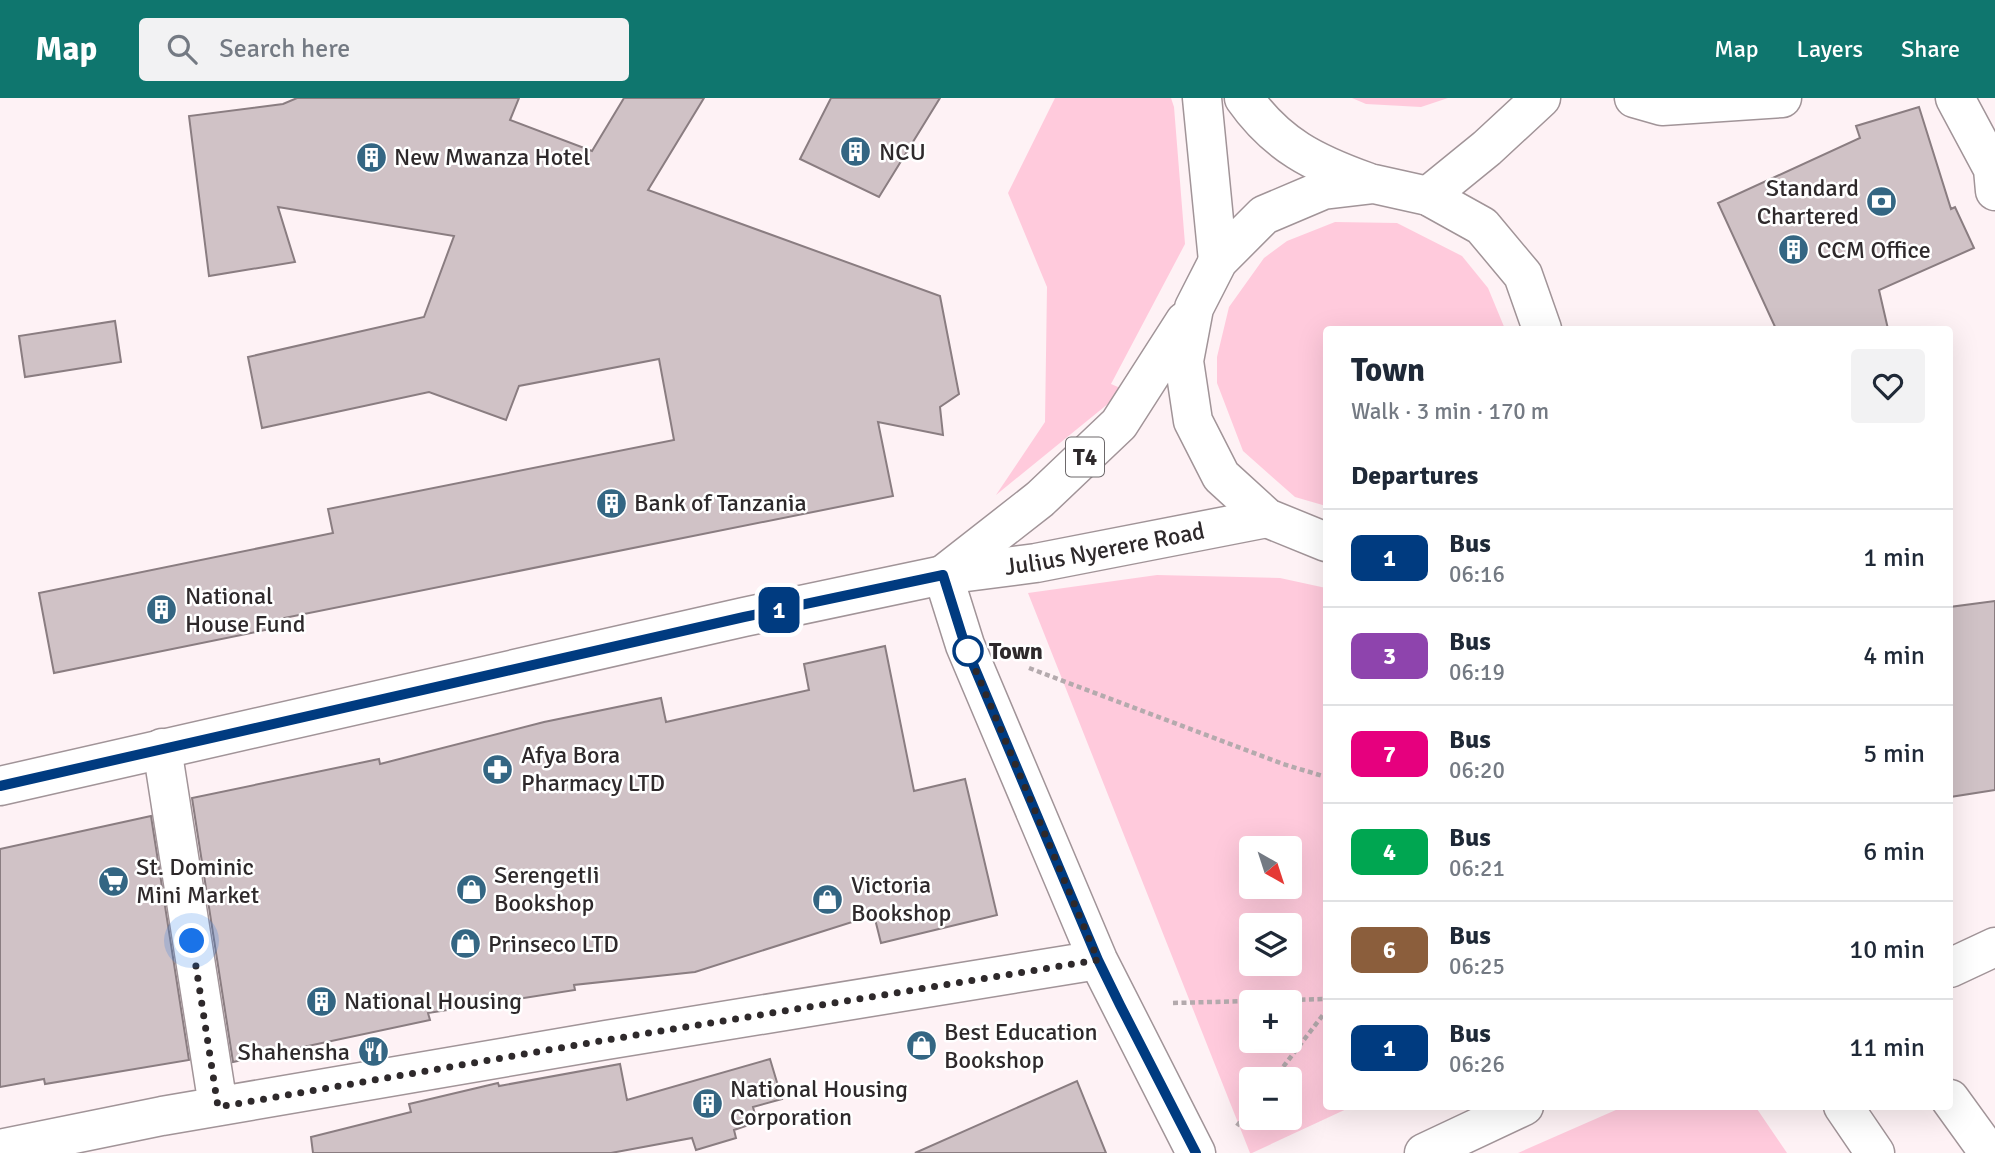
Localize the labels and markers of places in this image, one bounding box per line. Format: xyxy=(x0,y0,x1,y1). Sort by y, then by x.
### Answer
building icon: NCU xyxy=(839,135,873,169)
place label: NCU xyxy=(879,137,926,167)
building icon: New Mwanza Hotel xyxy=(354,140,388,174)
place label: New Mwanza Hotel xyxy=(394,142,590,172)
place label: Standard Chartered xyxy=(1757,173,1859,231)
bank icon: Standard Chartered xyxy=(1865,185,1899,219)
building icon: CCM Office xyxy=(1777,233,1811,267)
place label: CCM Office xyxy=(1817,235,1931,265)
building icon: Bank of Tanzania xyxy=(594,486,628,520)
place label: Bank of Tanzania xyxy=(634,488,807,518)
place label: National House Fund xyxy=(185,581,305,639)
building icon: National House Fund xyxy=(145,593,179,627)
marker: Town xyxy=(953,636,983,666)
place label: Town xyxy=(989,636,1043,666)
place label: Afya Bora Pharmacy LTD xyxy=(521,740,665,798)
pharmacy icon: Afya Bora Pharmacy LTD xyxy=(481,752,515,786)
place label: St. Dominic Mini Market xyxy=(136,852,259,910)
place label: SerengetIi Bookshop xyxy=(494,860,599,918)
supermarket icon: St. Dominic Mini Market xyxy=(96,864,130,898)
place label: Victoria Bookshop xyxy=(851,870,951,928)
shop icon: SerengetIi Bookshop xyxy=(454,872,488,906)
shop icon: Victoria Bookshop xyxy=(811,882,845,916)
shop icon: Prinseco LTD xyxy=(448,927,482,961)
place label: Prinseco LTD xyxy=(488,929,619,959)
building icon: National Housing xyxy=(304,984,338,1018)
place label: National Housing xyxy=(344,986,522,1016)
place label: Best Education Bookshop xyxy=(944,1017,1098,1075)
shop icon: Best Education Bookshop xyxy=(904,1029,938,1063)
restaurant icon: Shahensha xyxy=(356,1035,390,1069)
place label: Shahensha xyxy=(238,1037,350,1067)
place label: National Housing Corporation xyxy=(730,1074,908,1132)
building icon: National Housing Corporation xyxy=(690,1086,724,1120)

